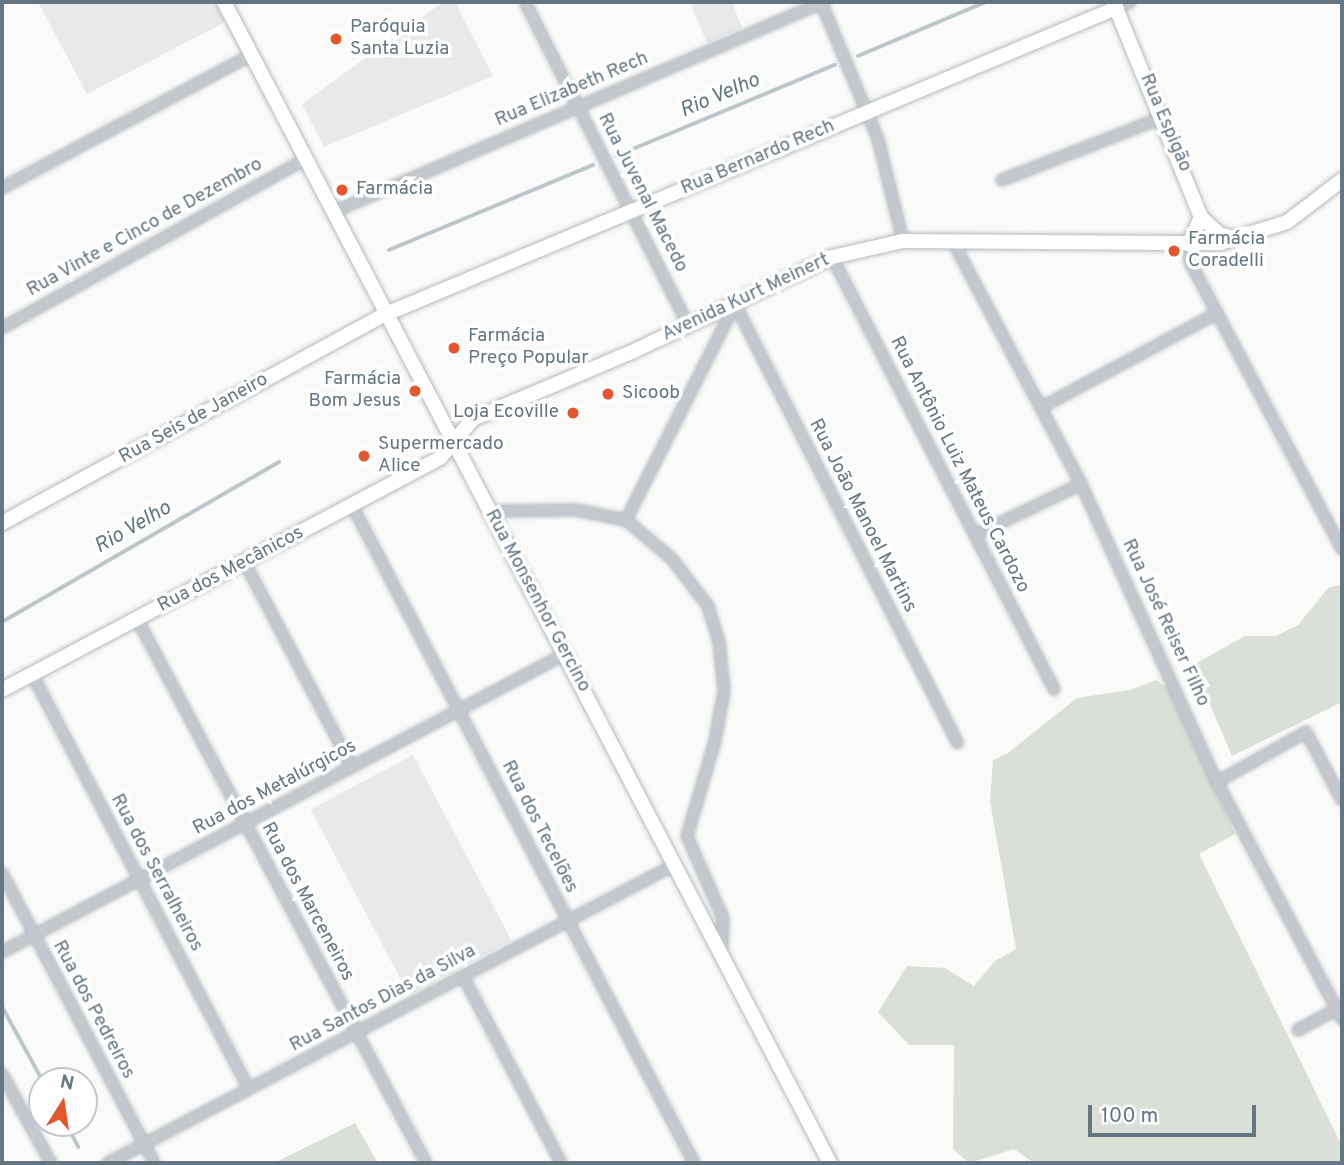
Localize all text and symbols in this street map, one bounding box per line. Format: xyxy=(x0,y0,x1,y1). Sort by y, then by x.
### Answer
place label: Paróquia Santa Luzia xyxy=(350,17,449,61)
marker: Paróquia Santa Luzia xyxy=(328,31,344,47)
street label: Rua Elizabeth Rech xyxy=(492,47,652,133)
water label: Rio Velho xyxy=(676,68,764,124)
street label: Rua Espigão xyxy=(1134,70,1196,176)
street label: Rua Juvenal Macedo xyxy=(592,110,692,276)
street label: Rua Bernardo Rech xyxy=(678,115,838,201)
street label: Rua Vinte e Cinco de Dezembro xyxy=(23,153,267,303)
place label: Farmácia xyxy=(356,179,433,201)
marker: Farmácia xyxy=(334,182,350,198)
place label: Farmácia Coradelli xyxy=(1188,229,1265,273)
marker: Farmácia Coradelli xyxy=(1166,243,1182,259)
street label: Avenida Kurt Meinert xyxy=(659,249,833,347)
place label: Farmácia Preço Popular xyxy=(468,326,589,370)
street label: Rua Antônio Luiz Mateus Cardozo xyxy=(884,333,1034,597)
marker: Farmácia Preço Popular xyxy=(446,340,462,356)
street label: Rua Seis de Janeiro xyxy=(116,369,272,469)
place label: Farmácia Bom Jesus xyxy=(309,369,401,413)
marker: Farmácia Bom Jesus xyxy=(407,383,423,399)
place label: Sicoob xyxy=(622,383,680,405)
marker: Sicoob xyxy=(600,386,616,402)
place label: Loja Ecoville xyxy=(453,402,559,424)
marker: Loja Ecoville xyxy=(565,405,581,421)
street label: Rua João Manoel Martins xyxy=(803,415,921,617)
place label: Supermercado Alice xyxy=(378,434,504,478)
marker: Supermercado Alice xyxy=(356,448,372,464)
water label: Rio Velho xyxy=(90,496,176,560)
street label: Rua Monsenhor Gercino xyxy=(479,506,595,696)
street label: Rua dos Mecânicos xyxy=(154,522,308,618)
street label: Rua José Reiser Filho xyxy=(1116,536,1214,710)
street label: Rua dos Metalúrgicos xyxy=(190,735,360,841)
street label: Rua dos Tecelões xyxy=(496,757,582,897)
street label: Rua dos Serralheiros xyxy=(105,790,207,956)
street label: Rua dos Marceneiros xyxy=(256,819,358,985)
street label: Rua dos Pedreiros xyxy=(47,937,139,1083)
street label: Rua Santos Dias da Silva xyxy=(286,940,480,1058)
north arrow xyxy=(28,1067,98,1137)
text: N xyxy=(58,1070,76,1097)
scale bar xyxy=(1092,1092,1260,1136)
text: 100 m xyxy=(1101,1103,1158,1130)

